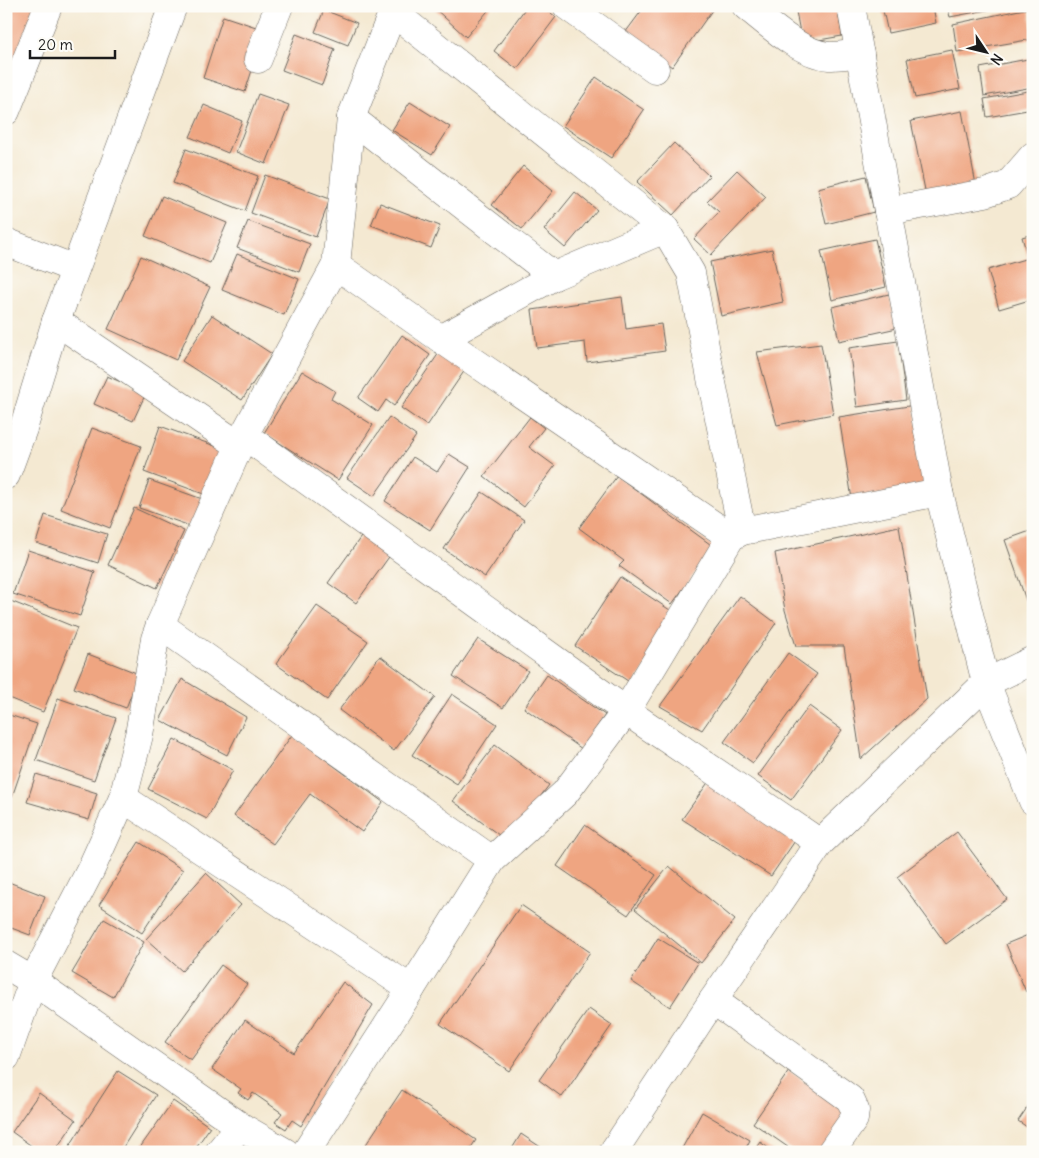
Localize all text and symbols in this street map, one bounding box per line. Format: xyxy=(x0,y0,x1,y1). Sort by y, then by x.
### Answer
scale bar xyxy=(30,28,115,60)
north arrow xyxy=(962,28,1012,78)
text: 20 m xyxy=(38,35,73,54)
text: N xyxy=(986,50,1007,69)

